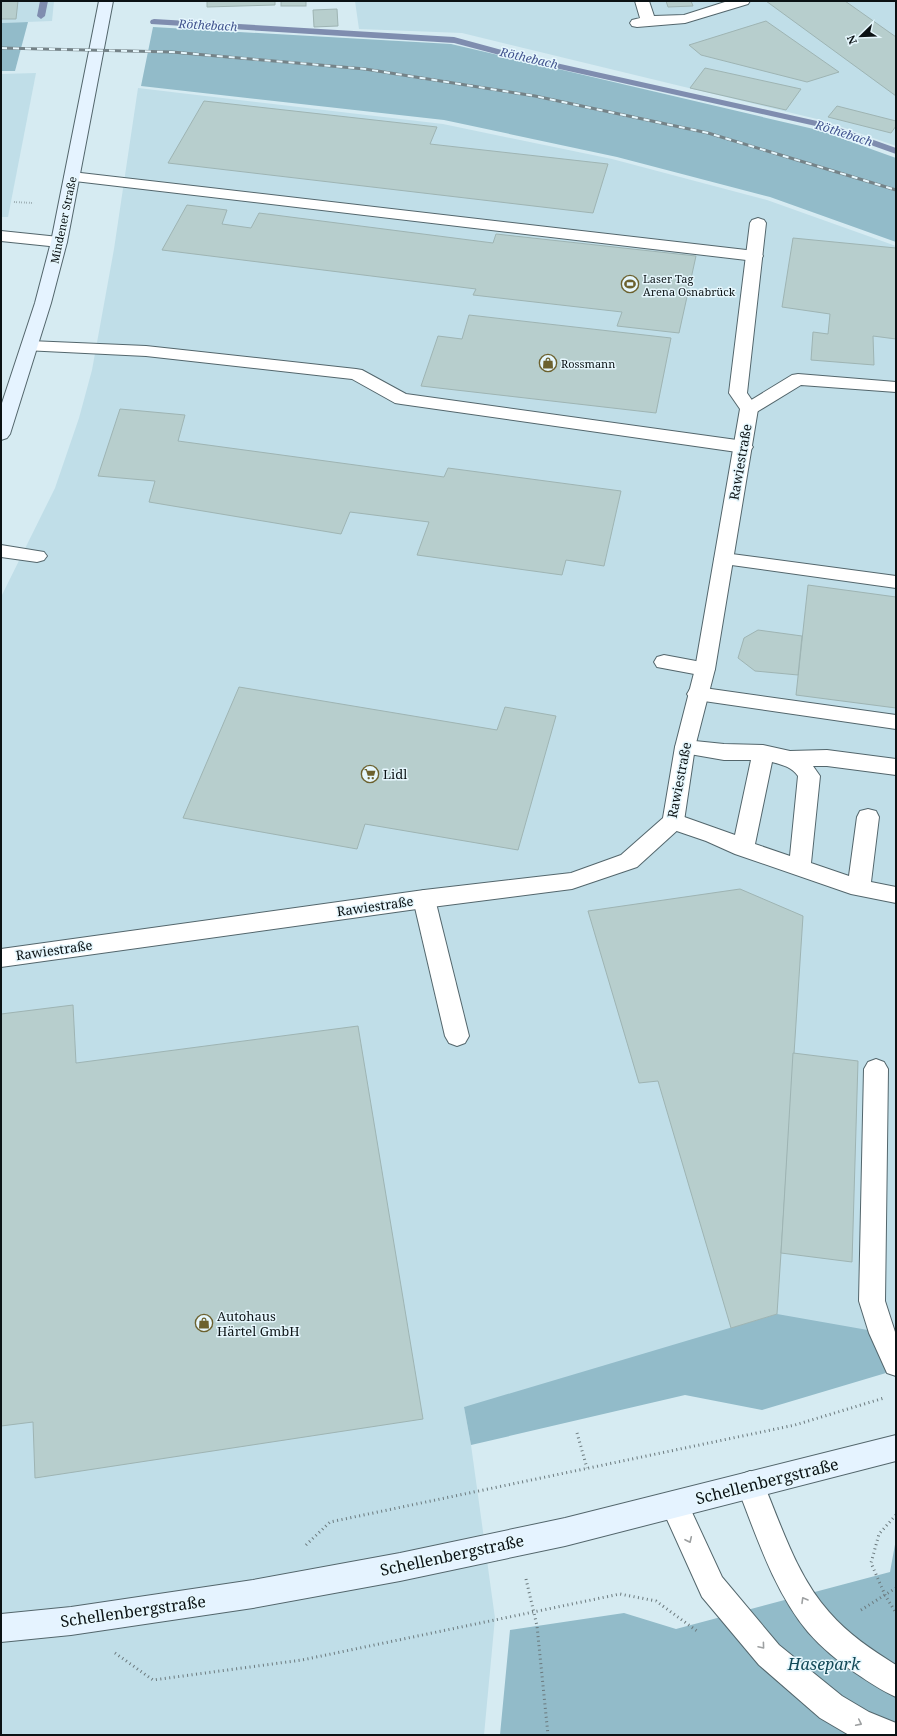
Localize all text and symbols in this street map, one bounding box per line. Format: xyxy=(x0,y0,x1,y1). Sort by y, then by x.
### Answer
water label: Röthebach xyxy=(177,15,238,35)
north arrow xyxy=(841,16,881,56)
text: N xyxy=(843,33,860,47)
water label: Röthebach xyxy=(497,43,560,73)
water label: Röthebach xyxy=(812,115,875,150)
street label: Mindener Straße xyxy=(46,175,80,265)
place label: Laser Tag Arena Osnabrück xyxy=(643,271,736,299)
sports icon: Laser Tag Arena Osnabrück xyxy=(620,274,640,294)
shop icon: Rossmann xyxy=(538,353,558,373)
place label: Rossmann xyxy=(561,356,615,371)
street label: Rawiestraße xyxy=(724,422,756,502)
street label: Rawiestraße xyxy=(663,740,695,820)
supermarket icon: Lidl xyxy=(360,764,380,784)
place label: Lidl xyxy=(383,765,407,783)
street label: Rawiestraße xyxy=(336,892,414,920)
street label: Rawiestraße xyxy=(15,936,93,964)
place label: Autohaus Härtel GmbH xyxy=(217,1307,300,1340)
shop icon: Autohaus Härtel GmbH xyxy=(194,1313,214,1333)
street label: Schellenbergstraße xyxy=(693,1453,841,1509)
street label: Schellenbergstraße xyxy=(378,1529,526,1581)
one-way arrow xyxy=(684,1535,692,1543)
street label: Schellenbergstraße xyxy=(59,1590,207,1632)
one-way arrow xyxy=(801,1596,808,1604)
one-way arrow xyxy=(757,1642,764,1649)
park label: Hasepark xyxy=(787,1653,861,1675)
one-way arrow xyxy=(855,1718,863,1726)

